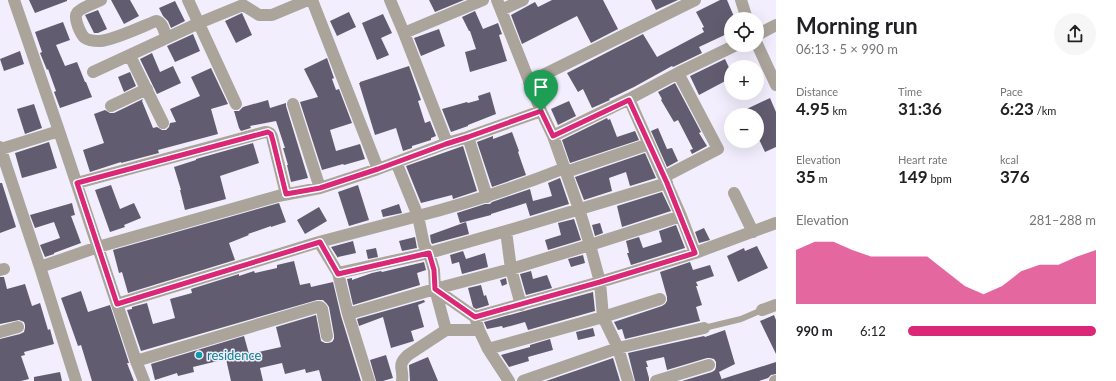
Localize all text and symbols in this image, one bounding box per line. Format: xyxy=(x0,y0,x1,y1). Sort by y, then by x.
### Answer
map controls xyxy=(724,12,764,148)
button: locate xyxy=(724,12,764,52)
text: Morning run xyxy=(796,12,918,39)
button: share xyxy=(1054,13,1096,55)
text: 06:13 · 5 × 990 m xyxy=(796,41,898,57)
button: + xyxy=(724,60,764,100)
pin xyxy=(524,70,558,111)
icon: arrive xyxy=(530,76,552,98)
text: Distance xyxy=(796,85,838,98)
text: Time xyxy=(898,85,922,98)
text: Pace xyxy=(1000,85,1023,98)
text: 4.95 xyxy=(796,98,830,119)
text: 31:36 xyxy=(898,98,942,119)
text: 6:23 xyxy=(1000,98,1034,119)
text: km xyxy=(830,104,847,117)
text: /km xyxy=(1034,104,1056,117)
button: − xyxy=(724,108,764,148)
text: Elevation xyxy=(796,153,841,166)
text: Heart rate xyxy=(898,153,947,166)
text: kcal xyxy=(1000,153,1019,166)
text: 35 xyxy=(796,166,816,187)
text: 149 xyxy=(898,166,928,187)
text: 376 xyxy=(1000,166,1030,187)
text: m xyxy=(816,172,828,185)
text: bpm xyxy=(928,172,952,185)
text: Elevation xyxy=(796,212,849,228)
text: 281–288 m xyxy=(1029,212,1096,228)
text: 990 m xyxy=(796,323,833,339)
text: 6:12 xyxy=(860,323,886,339)
place label: residence xyxy=(207,347,262,363)
marker: residence xyxy=(194,350,204,360)

